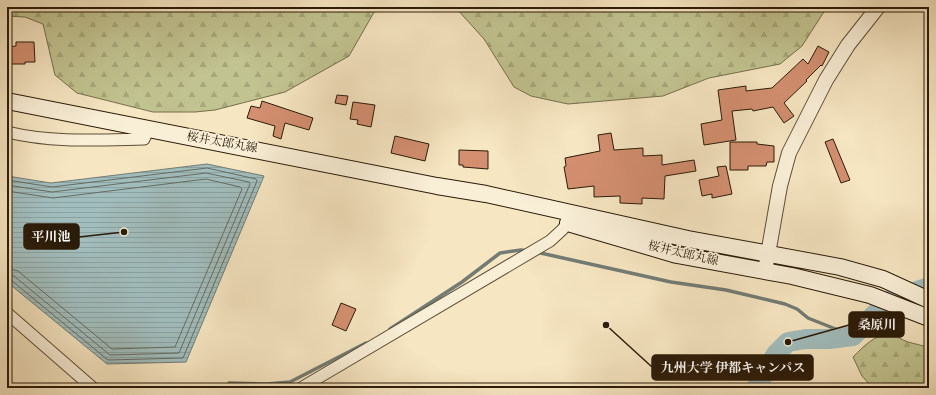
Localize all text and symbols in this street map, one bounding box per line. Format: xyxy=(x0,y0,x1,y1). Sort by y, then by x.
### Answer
street label: 桜井太郎丸線 xyxy=(185,129,259,157)
callout: 平川池 xyxy=(24,224,79,249)
text: 平川池 xyxy=(31,229,71,247)
street label: 桜井太郎丸線 xyxy=(646,238,720,270)
callout: 桑原川 xyxy=(849,312,904,337)
text: 桑原川 xyxy=(857,317,897,335)
callout: 九州大学 伊都キャンパス xyxy=(652,355,813,380)
text: 九州大学 伊都キャンパス xyxy=(661,360,805,378)

